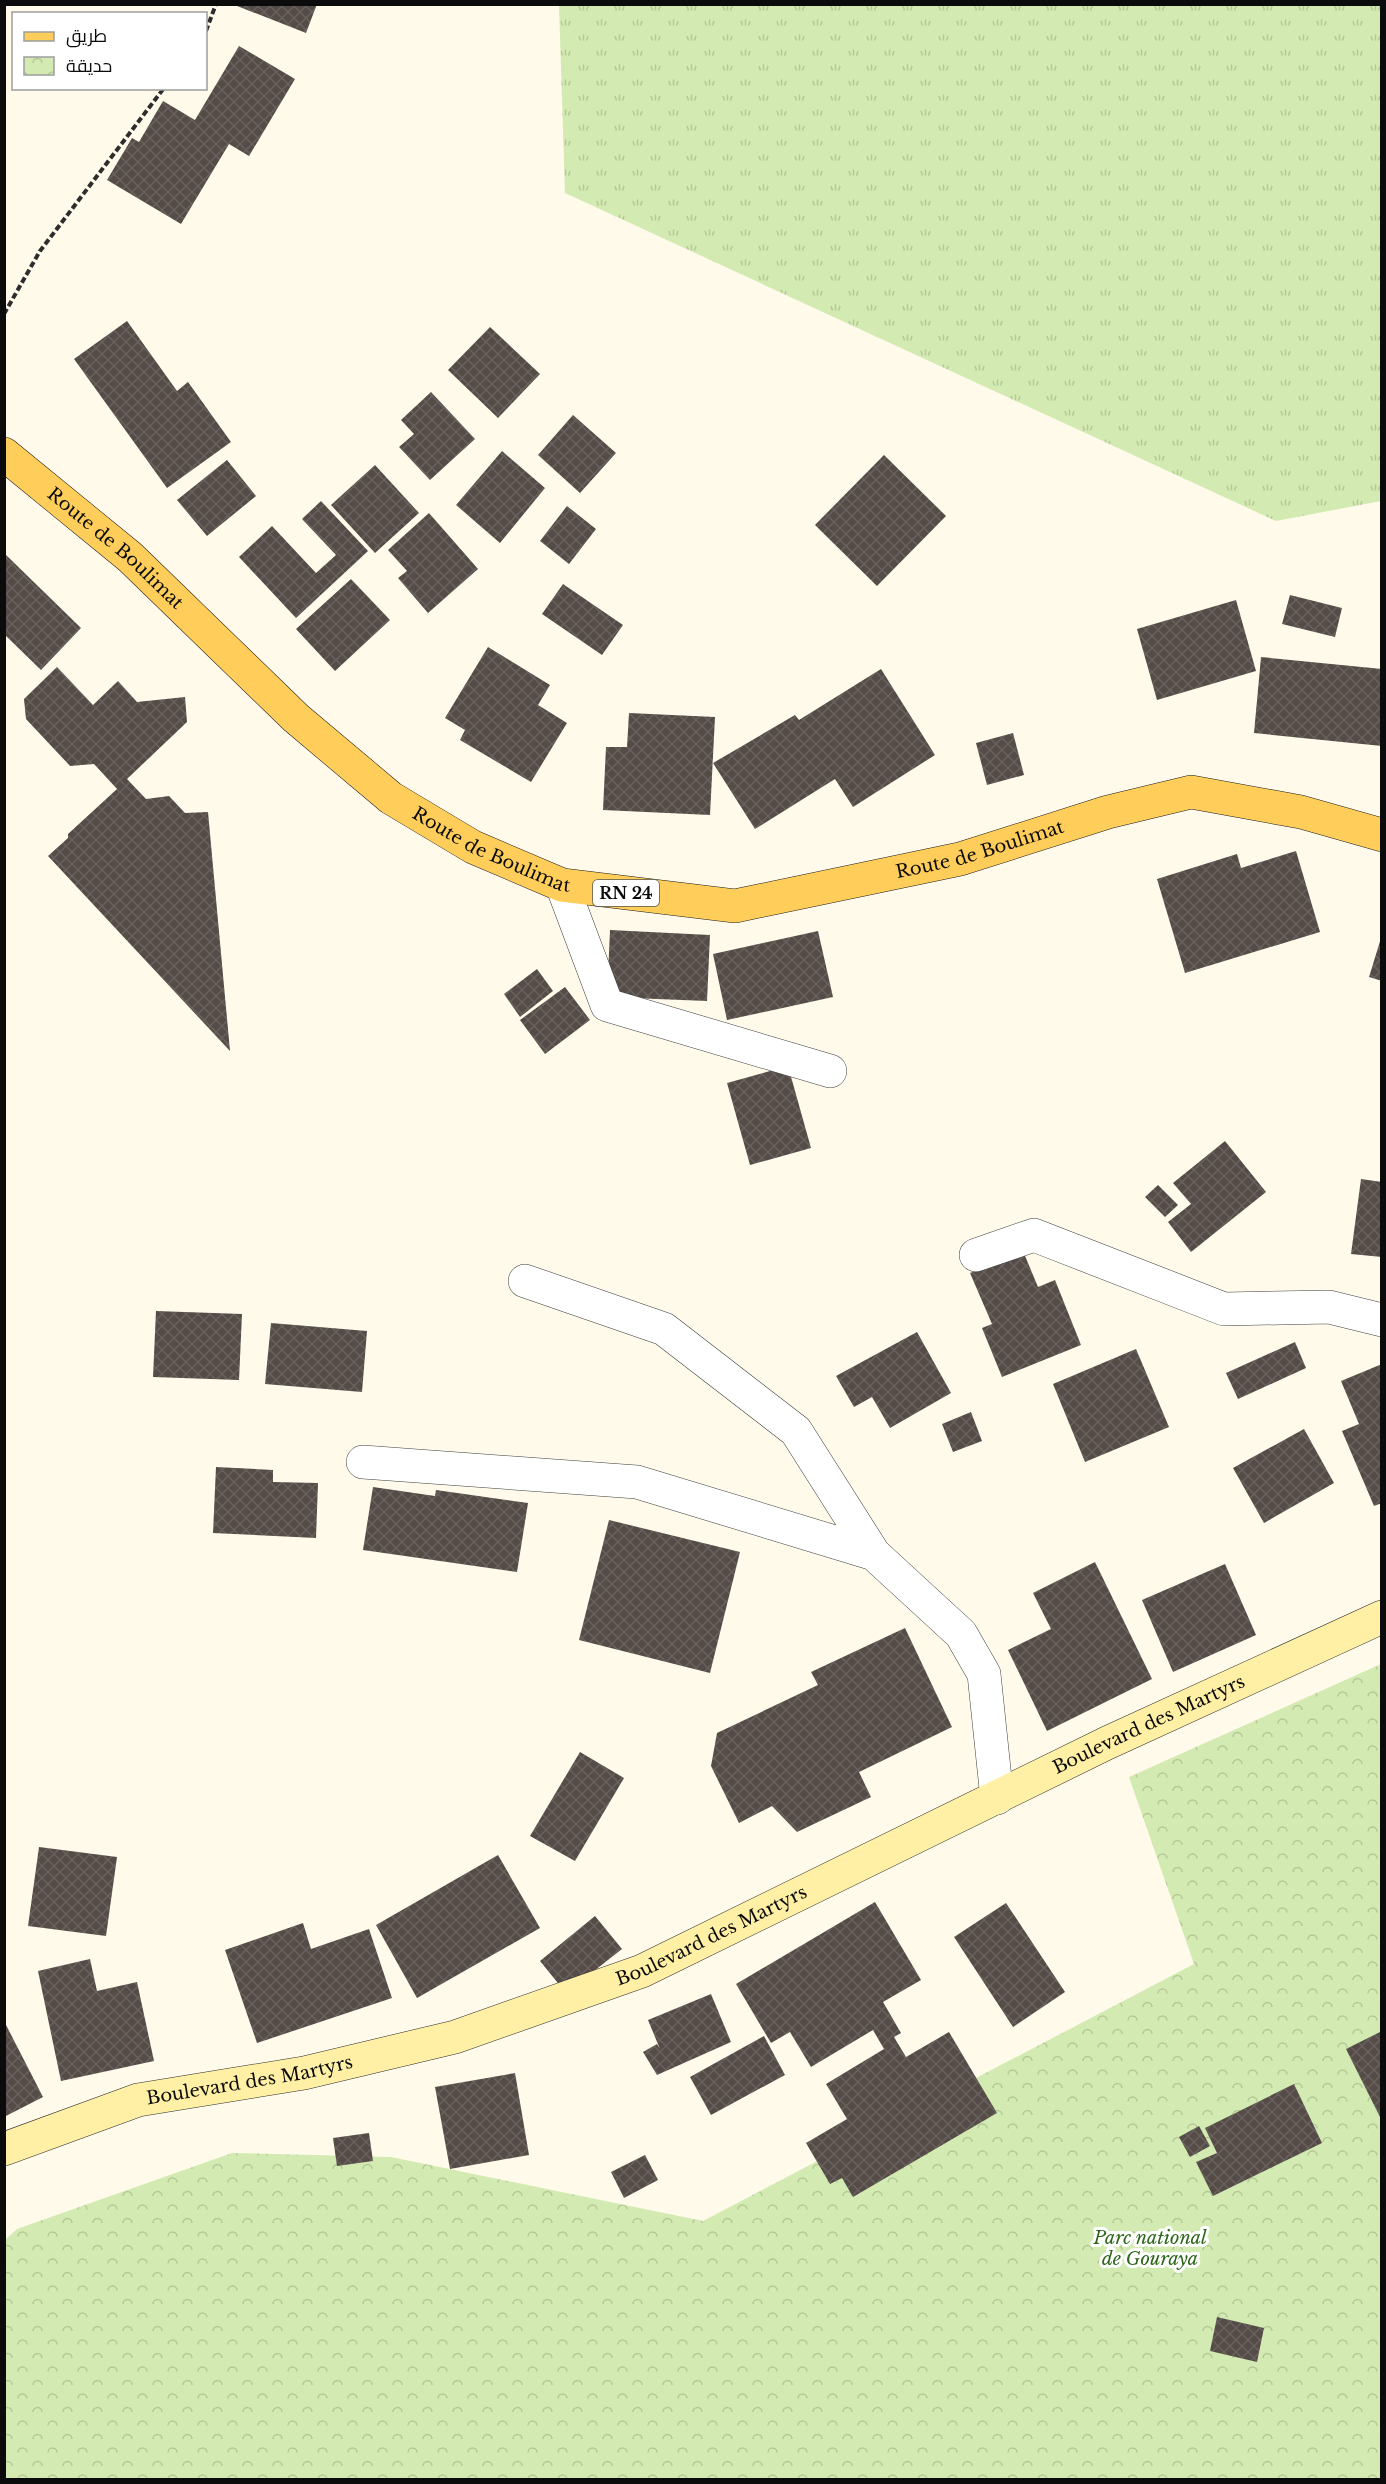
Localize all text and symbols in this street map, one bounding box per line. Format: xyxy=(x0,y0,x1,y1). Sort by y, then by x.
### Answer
legend xyxy=(12,12,207,90)
text: طريق xyxy=(66,25,107,48)
text: حديقة xyxy=(66,55,112,77)
street label: Route de Boulimat xyxy=(43,483,188,614)
street label: Route de Boulimat xyxy=(409,802,572,897)
street label: Route de Boulimat xyxy=(894,816,1067,883)
road number: RN 24 xyxy=(593,880,659,906)
street label: Boulevard des Martyrs xyxy=(1049,1670,1248,1779)
street label: Boulevard des Martyrs xyxy=(613,1881,810,1990)
street label: Boulevard des Martyrs xyxy=(145,2051,355,2109)
park label: Parc national de Gouraya xyxy=(1092,2227,1207,2270)

